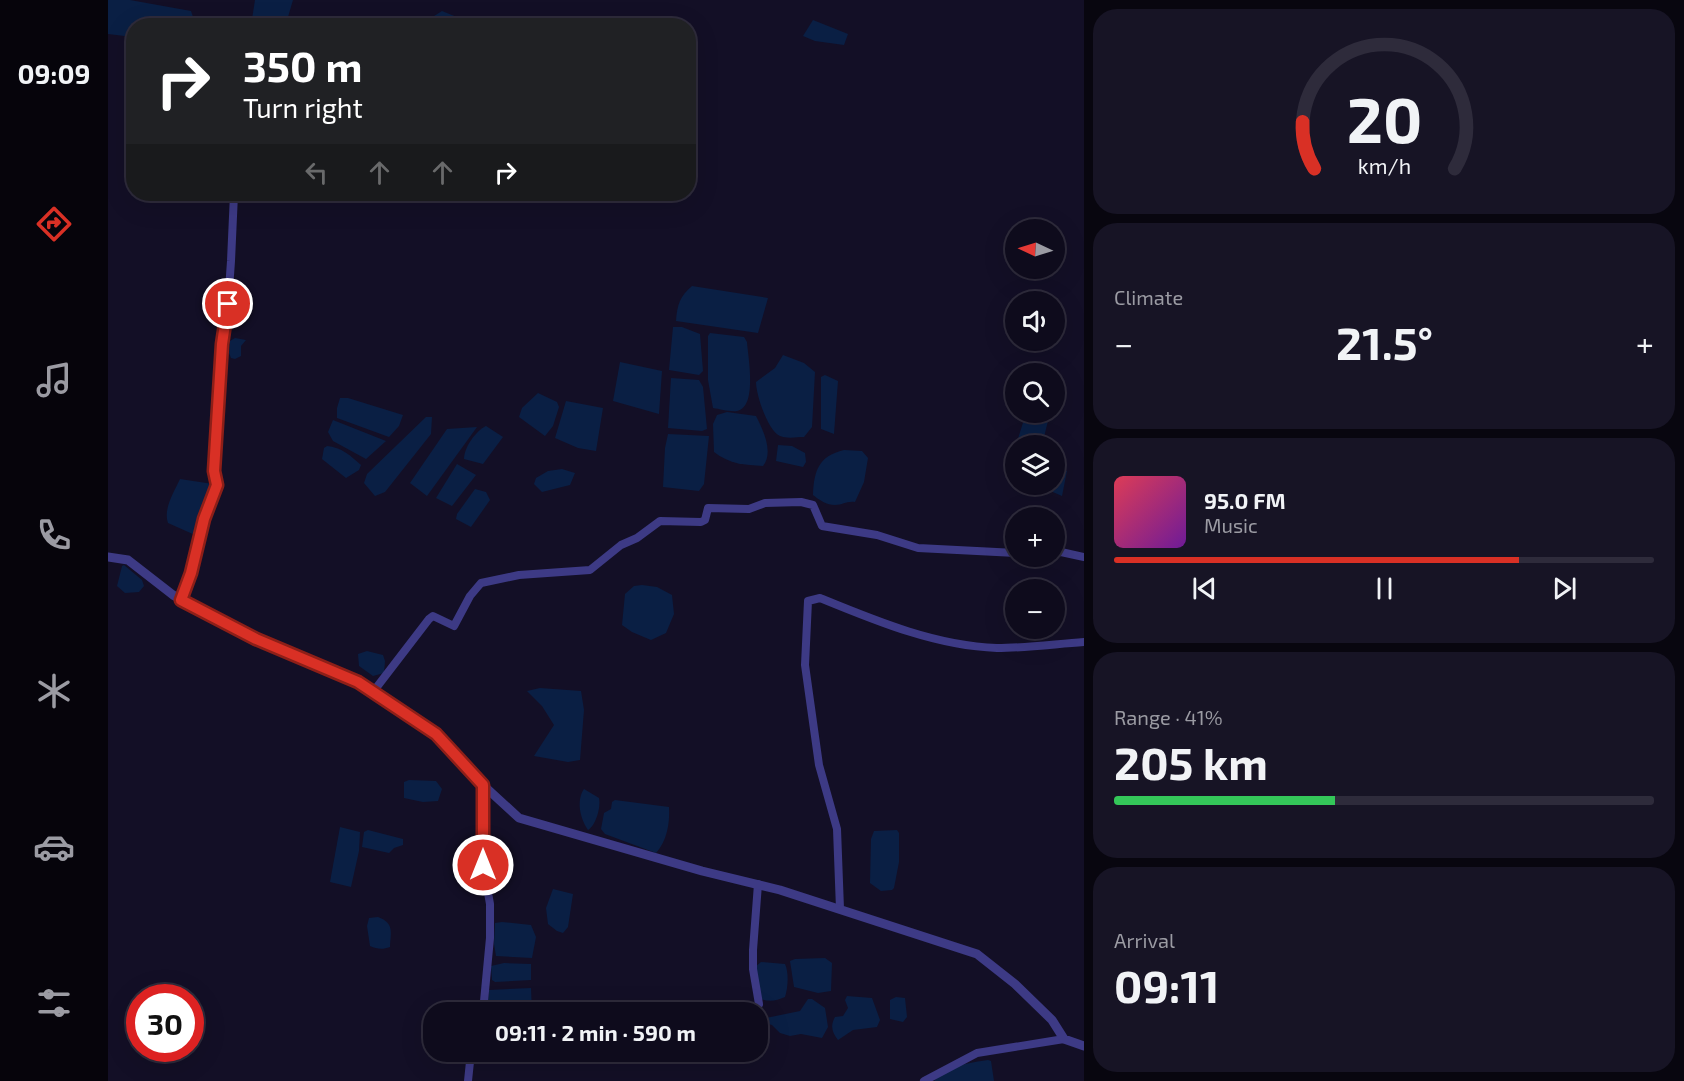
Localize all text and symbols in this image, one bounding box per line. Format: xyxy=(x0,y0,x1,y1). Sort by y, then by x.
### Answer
text: 350 m xyxy=(243,40,363,90)
icon: right xyxy=(144,42,222,120)
text: 09:09 xyxy=(18,57,90,89)
text: 20 xyxy=(1346,81,1422,156)
text: Turn right xyxy=(243,91,363,123)
text: km/h xyxy=(1357,153,1411,178)
icon: left xyxy=(300,156,333,189)
icon: ahead xyxy=(363,156,396,189)
icon: ahead xyxy=(426,156,459,189)
icon: right xyxy=(489,156,522,189)
icon: directions xyxy=(33,203,75,245)
north arrow xyxy=(1005,219,1065,279)
map controls xyxy=(1005,219,1065,639)
pin xyxy=(202,278,253,329)
text: Climate xyxy=(1114,285,1183,309)
icon: arrive xyxy=(211,287,244,320)
button: sound xyxy=(1005,291,1065,351)
text: 21.5° xyxy=(1336,315,1433,369)
text: − xyxy=(1114,323,1133,363)
text: + xyxy=(1636,323,1654,363)
icon: music xyxy=(33,359,75,401)
button: search xyxy=(1005,363,1065,423)
button: layers xyxy=(1005,435,1065,495)
text: 95.0 FM xyxy=(1204,487,1286,513)
button: + xyxy=(1005,507,1065,567)
text: Music xyxy=(1204,513,1258,537)
icon: phone xyxy=(33,514,75,556)
icon: previous xyxy=(1188,572,1221,605)
icon: pause xyxy=(1368,572,1401,605)
icon: next xyxy=(1548,572,1581,605)
button: − xyxy=(1005,579,1065,639)
icon: climate xyxy=(33,670,75,712)
text: Range · 41% xyxy=(1114,705,1223,729)
text: 205 km xyxy=(1114,735,1268,789)
icon: car xyxy=(33,826,75,868)
position arrow xyxy=(451,833,515,897)
text: Arrival xyxy=(1114,928,1175,952)
text: 09:11 xyxy=(1114,958,1219,1012)
icon: filters xyxy=(33,982,75,1024)
speed limit sign: 30 xyxy=(126,984,204,1062)
text: 09:11 · 2 min · 590 m xyxy=(495,1019,696,1045)

